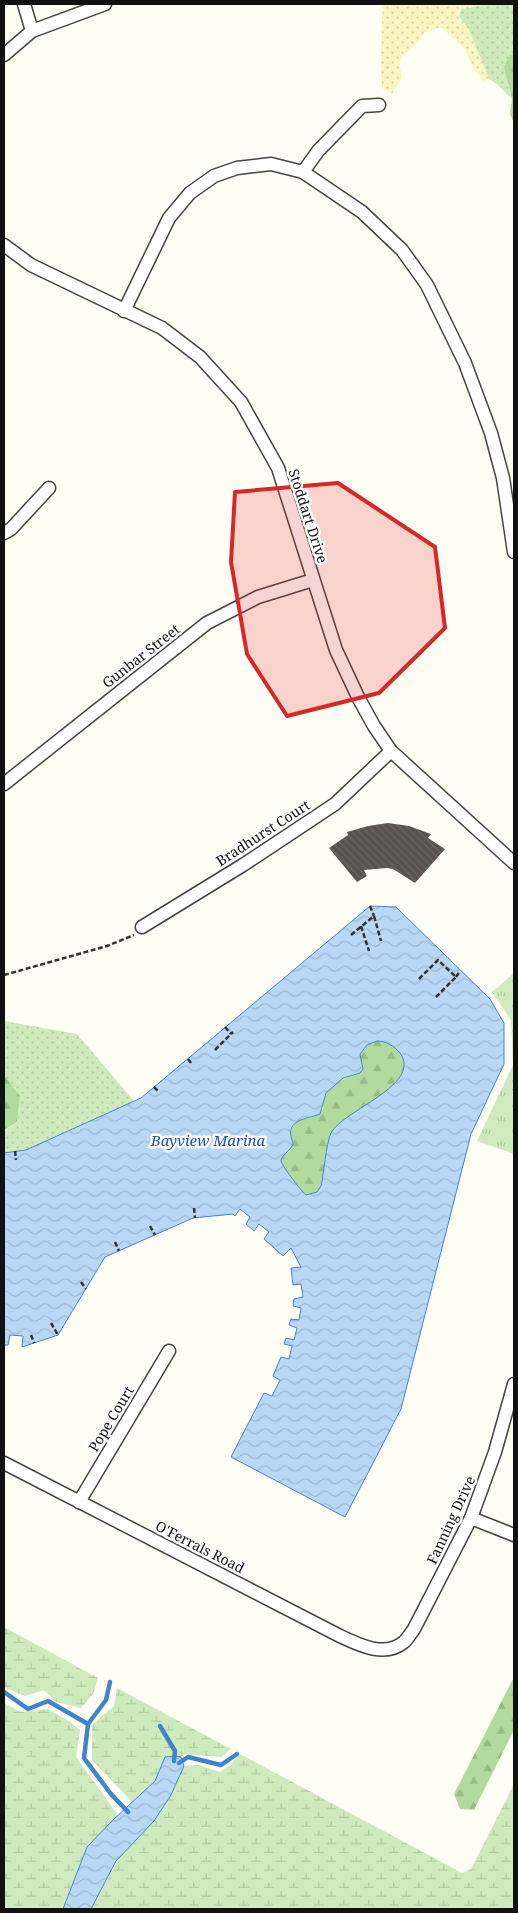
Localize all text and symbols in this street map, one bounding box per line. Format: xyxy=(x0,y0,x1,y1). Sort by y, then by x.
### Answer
street label: Stoddart Drive xyxy=(284,466,333,565)
street label: Gunbar Street xyxy=(98,619,184,692)
street label: Bradhurst Court xyxy=(212,795,313,870)
water label: Bayview Marina xyxy=(150,1130,265,1150)
street label: Pope Court xyxy=(84,1382,138,1455)
street label: Fanning Drive xyxy=(422,1473,479,1567)
street label: O'Ferrals Road xyxy=(152,1516,248,1577)

